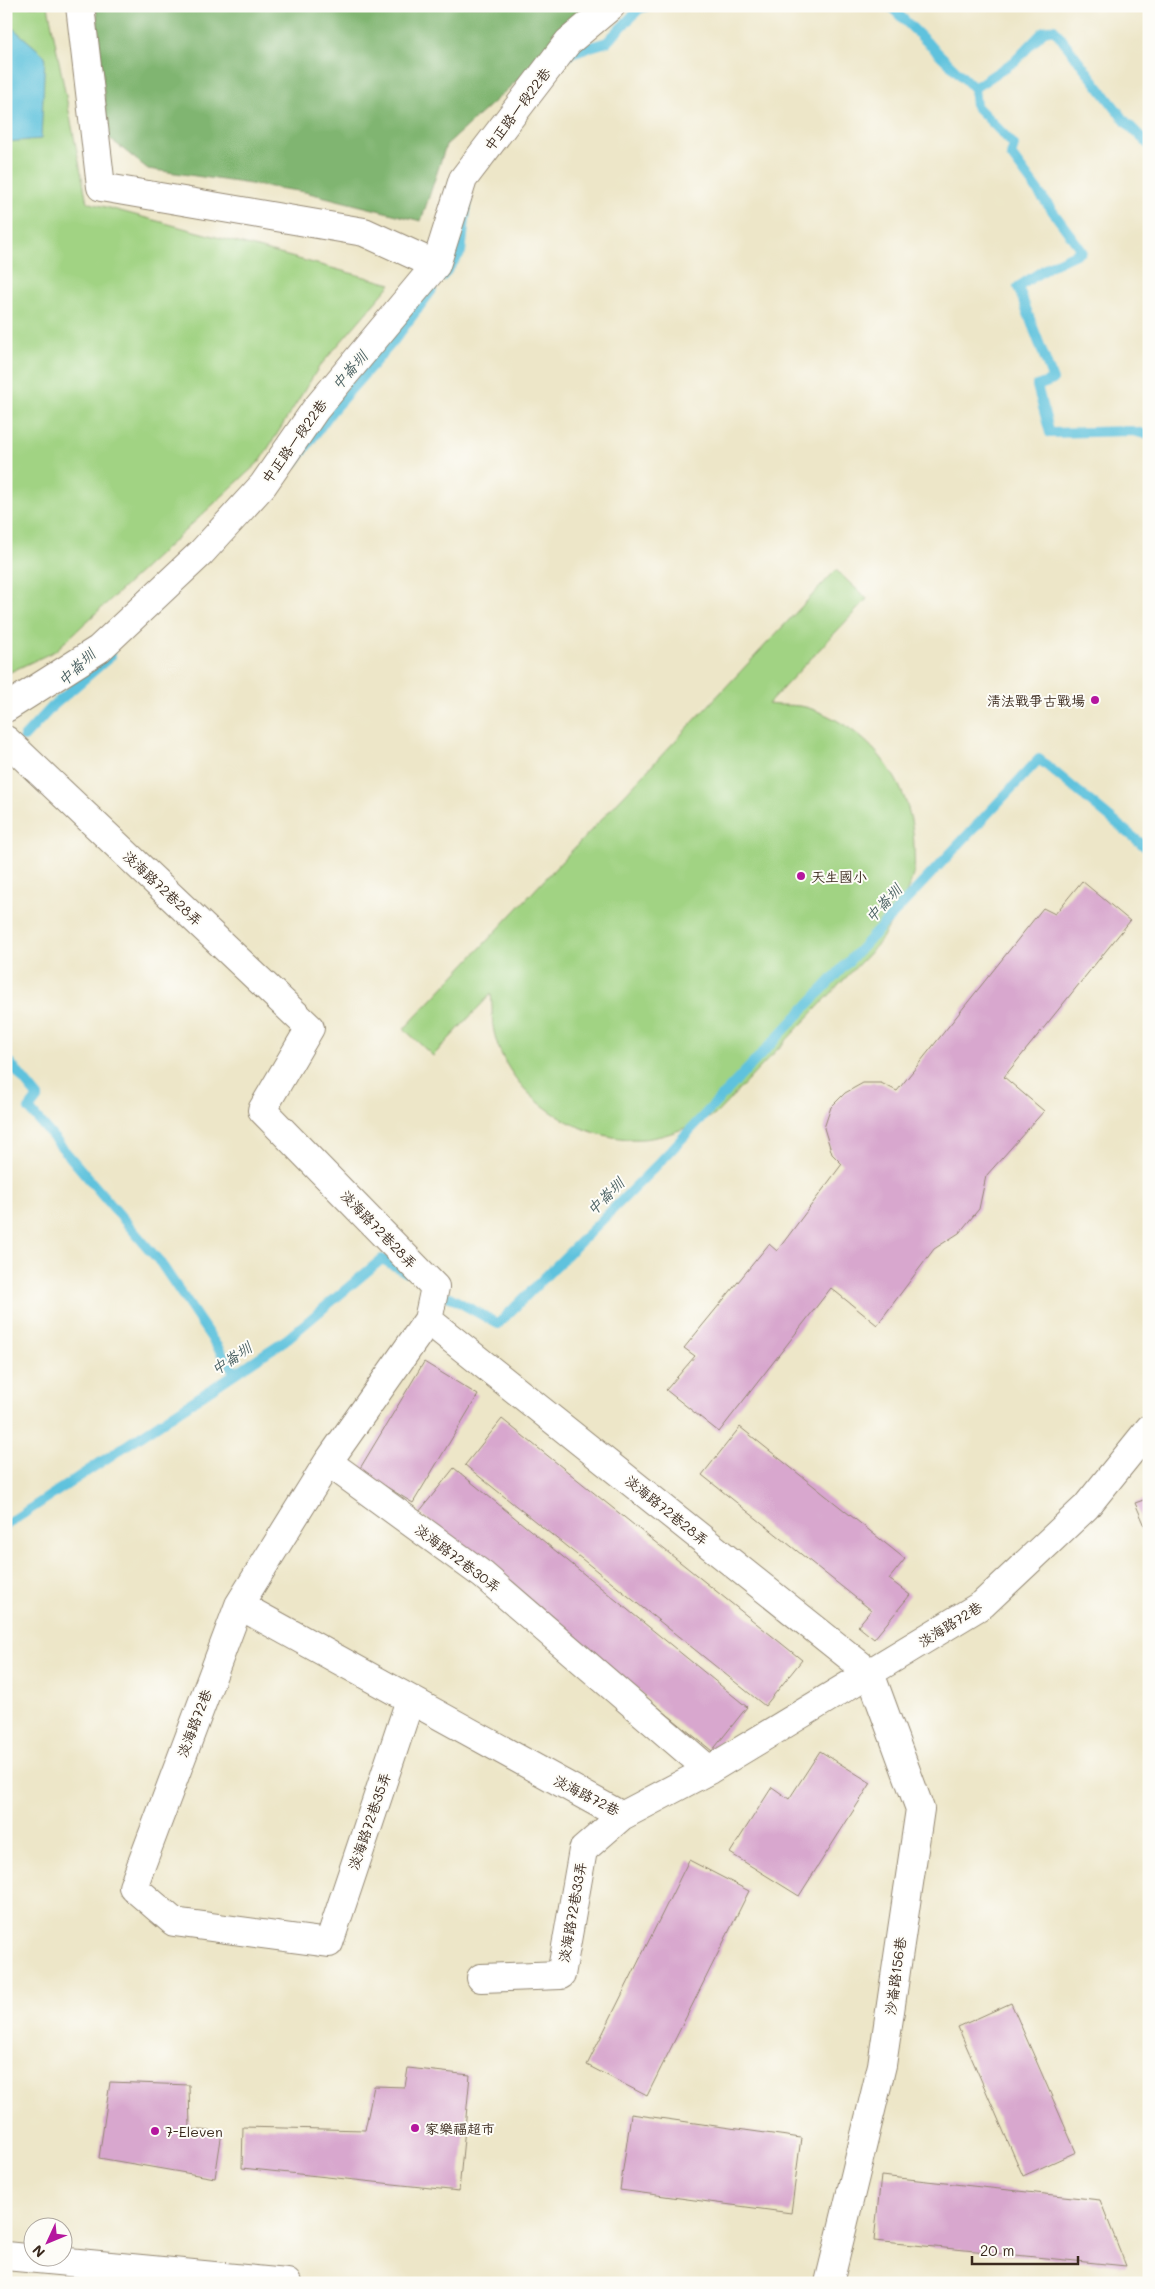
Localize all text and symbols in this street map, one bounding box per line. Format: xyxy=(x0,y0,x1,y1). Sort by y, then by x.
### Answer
street label: 中正路一段22巷 xyxy=(479,63,555,154)
water label: 中崙圳 xyxy=(327,345,373,394)
street label: 中正路一段22巷 xyxy=(257,394,332,487)
water label: 中崙圳 xyxy=(53,643,101,690)
place label: 清法戰爭古戰場 xyxy=(987,691,1085,710)
marker: 清法戰爭古戰場 xyxy=(1089,694,1101,706)
street label: 淡海路72巷28弄 xyxy=(119,846,207,930)
place label: 天生國小 xyxy=(811,867,867,886)
marker: 天生國小 xyxy=(795,870,807,882)
water label: 中崙圳 xyxy=(860,878,907,926)
water label: 中崙圳 xyxy=(582,1172,629,1219)
street label: 淡海路72巷28弄 xyxy=(337,1186,421,1272)
water label: 中崙圳 xyxy=(207,1336,257,1379)
street label: 淡海路72巷28弄 xyxy=(621,1471,713,1549)
street label: 淡海路72巷30弄 xyxy=(411,1520,505,1596)
street label: 淡海路72巷 xyxy=(915,1596,986,1651)
street label: 淡海路72巷 xyxy=(172,1685,216,1760)
street label: 淡海路72巷35弄 xyxy=(343,1770,395,1872)
street label: 淡海路72巷 xyxy=(551,1770,624,1820)
street label: 淡海路72巷33弄 xyxy=(554,1860,590,1964)
street label: 沙崙路156巷 xyxy=(880,1935,910,2016)
place label: 家樂福超市 xyxy=(425,2119,495,2138)
place label: 7-Eleven xyxy=(165,2122,223,2141)
marker: 家樂福超市 xyxy=(409,2122,421,2134)
marker: 7-Eleven xyxy=(149,2125,161,2137)
north arrow xyxy=(22,2216,72,2266)
scale bar xyxy=(972,2234,1079,2266)
text: 20 m xyxy=(980,2240,1014,2260)
text: N xyxy=(28,2241,49,2262)

